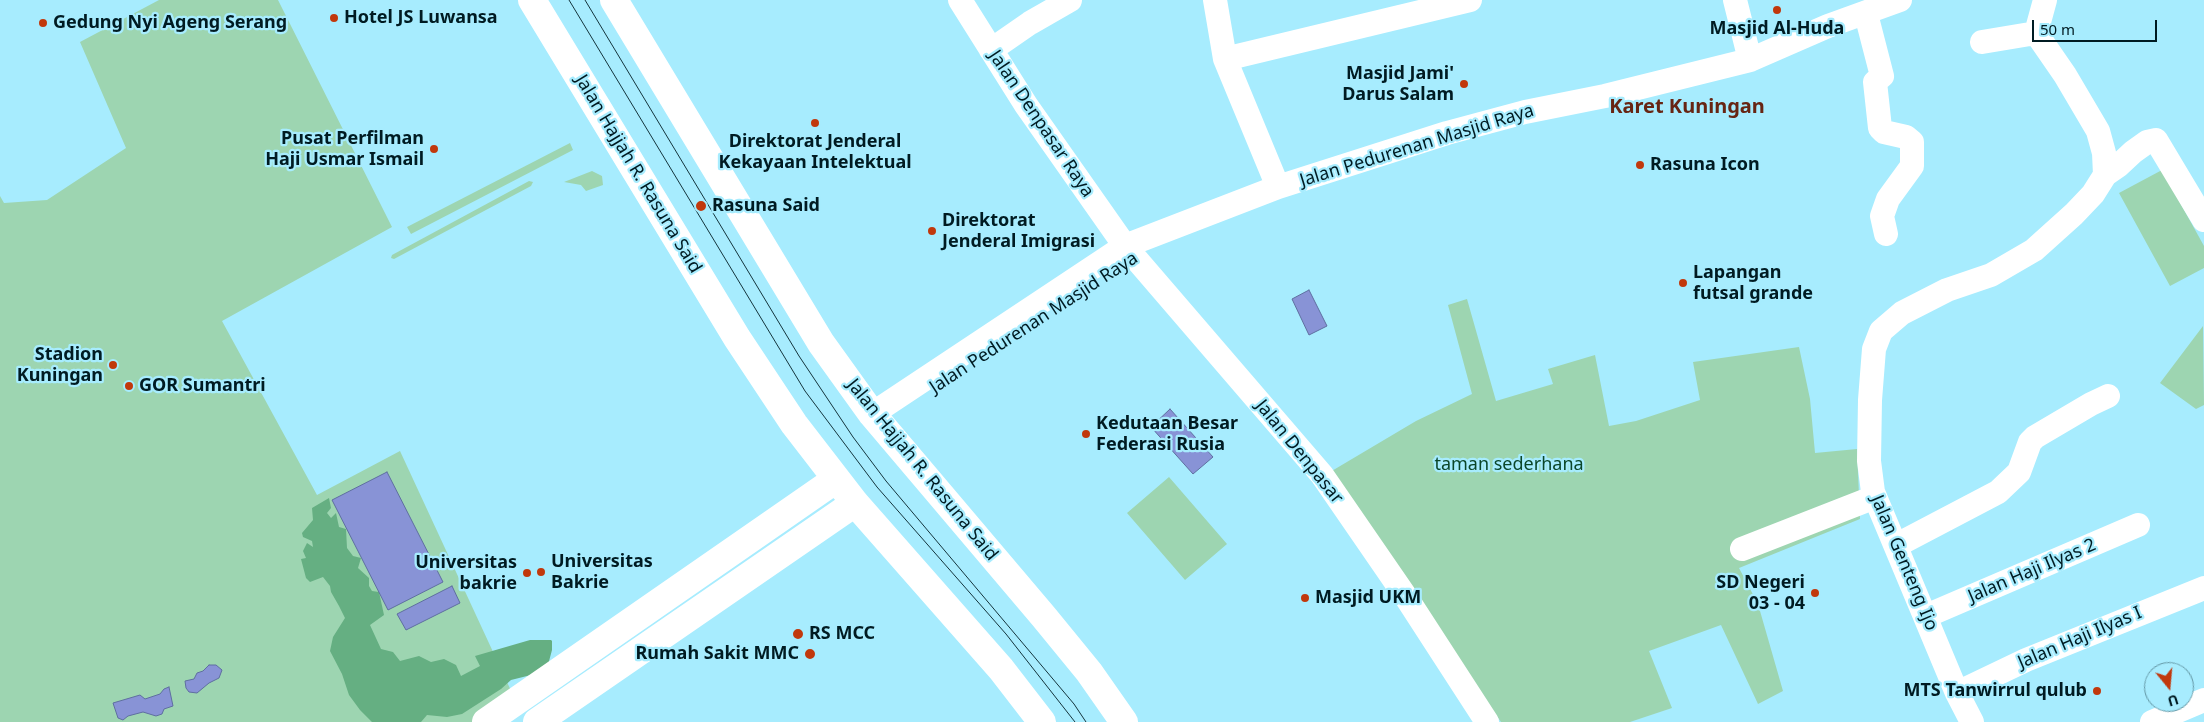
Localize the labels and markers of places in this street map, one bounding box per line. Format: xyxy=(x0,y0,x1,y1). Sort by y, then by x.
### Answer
marker: Masjid Al-Huda xyxy=(1771,4,1783,16)
place label: Hotel JS Luwansa xyxy=(344,7,498,29)
place label: Gedung Nyi Ageng Serang xyxy=(53,12,287,34)
marker: Hotel JS Luwansa xyxy=(328,12,340,24)
marker: Gedung Nyi Ageng Serang xyxy=(37,17,49,29)
place label: Masjid Al-Huda xyxy=(1710,18,1844,40)
place label: Masjid Jami' Darus Salam xyxy=(1342,63,1454,106)
marker: Masjid Jami' Darus Salam xyxy=(1458,78,1470,90)
marker: Direktorat Jenderal Kekayaan Intelektual xyxy=(809,117,821,129)
place label: Pusat Perfilman Haji Usmar Ismail xyxy=(265,128,424,170)
place label: Direktorat Jenderal Kekayaan Intelektual xyxy=(718,131,912,173)
marker: Pusat Perfilman Haji Usmar Ismail xyxy=(428,143,440,155)
place label: Rasuna Icon xyxy=(1650,154,1760,176)
marker: Rasuna Icon xyxy=(1634,159,1646,171)
place label: Rasuna Said xyxy=(712,195,820,217)
marker: Rasuna Said xyxy=(694,199,708,213)
place label: Direktorat Jenderal Imigrasi xyxy=(942,210,1095,252)
marker: Direktorat Jenderal Imigrasi xyxy=(926,225,938,237)
place label: Lapangan futsal grande xyxy=(1693,262,1813,304)
marker: Lapangan futsal grande xyxy=(1677,277,1689,289)
place label: Stadion Kuningan xyxy=(17,344,103,386)
marker: Stadion Kuningan xyxy=(107,359,119,371)
place label: GOR Sumantri xyxy=(139,375,266,397)
marker: GOR Sumantri xyxy=(123,380,135,392)
place label: Kedutaan Besar Federasi Rusia xyxy=(1096,413,1238,456)
marker: Kedutaan Besar Federasi Rusia xyxy=(1080,428,1092,440)
place label: Universitas Bakrie xyxy=(551,551,653,594)
place label: Universitas bakrie xyxy=(415,552,517,594)
marker: Universitas Bakrie xyxy=(535,566,547,578)
marker: Universitas bakrie xyxy=(521,567,533,579)
place label: SD Negeri 03 - 04 xyxy=(1716,572,1805,614)
place label: Masjid UKM xyxy=(1315,587,1421,609)
marker: SD Negeri 03 - 04 xyxy=(1809,587,1821,599)
marker: Masjid UKM xyxy=(1299,592,1311,604)
place label: RS MCC xyxy=(809,623,875,645)
marker: RS MCC xyxy=(791,627,805,641)
place label: Rumah Sakit MMC xyxy=(636,643,799,665)
marker: Rumah Sakit MMC xyxy=(803,647,817,661)
place label: MTS Tanwirrul qulub xyxy=(1903,680,2087,702)
marker: MTS Tanwirrul qulub xyxy=(2091,685,2103,697)

